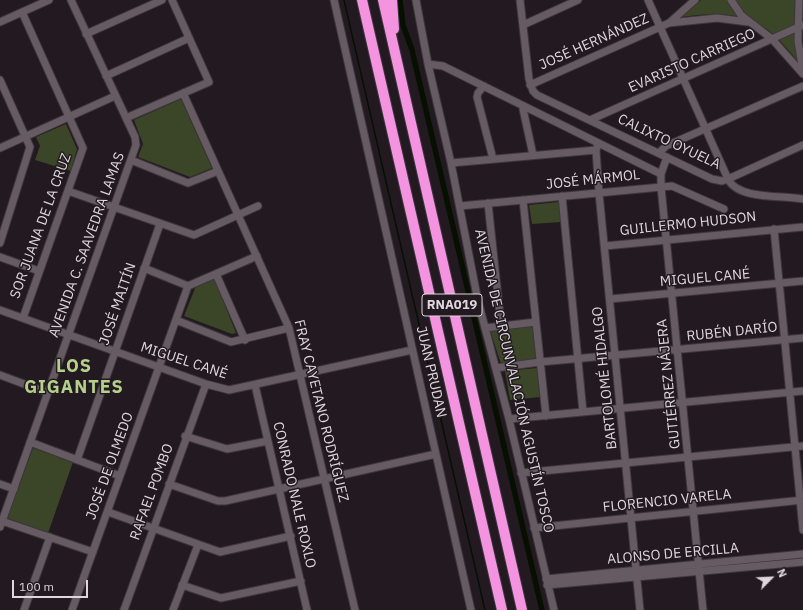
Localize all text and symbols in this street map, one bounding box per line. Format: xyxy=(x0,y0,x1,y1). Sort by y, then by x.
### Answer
street label: JOSÉ HERNÁNDEZ xyxy=(537,10,651,74)
street label: EVARISTO CARRIEGO xyxy=(626,25,758,97)
street label: CALIXTO OYUELA xyxy=(615,111,723,173)
street label: AVENIDA C. SAAVEDRA LAMAS xyxy=(46,150,128,340)
street label: SOR JUANA DE LA CRUZ xyxy=(7,151,75,301)
street label: JOSÉ MÁRMOL xyxy=(545,167,641,193)
street label: GUILLERMO HUDSON xyxy=(619,208,757,240)
street label: AVENIDA DE CIRCUNVALACIÓN AGUSTÍN TOSCO xyxy=(471,227,557,535)
street label: JOSÉ MAITÍN xyxy=(96,261,140,347)
street label: MIGUEL CANÉ xyxy=(659,266,751,290)
road number: RNA019 xyxy=(422,294,482,316)
street label: BARTOLOMÉ HIDALGO xyxy=(589,306,621,450)
street label: FRAY CAYETANO RODRÍGUEZ xyxy=(290,318,352,504)
street label: GUTIÉRREZ NÁJERA xyxy=(654,318,684,450)
street label: RUBÉN DARÍO xyxy=(686,319,778,345)
street label: JUAN PRUDAN xyxy=(412,325,450,419)
street label: MIGUEL CANÉ xyxy=(138,339,230,383)
district label: LOS GIGANTES xyxy=(24,356,124,398)
street label: JOSÉ DE OLMEDO xyxy=(83,410,137,522)
street label: CONRADO NALE ROXLO xyxy=(269,420,319,570)
street label: RAFAEL POMBO xyxy=(127,441,177,543)
street label: FLORENCIO VARELA xyxy=(602,486,732,516)
street label: ALONSO DE ERCILLA xyxy=(606,540,740,568)
north arrow xyxy=(751,558,791,598)
text: N xyxy=(774,567,790,580)
scale bar xyxy=(14,572,90,598)
text: 100 m xyxy=(19,579,54,594)

